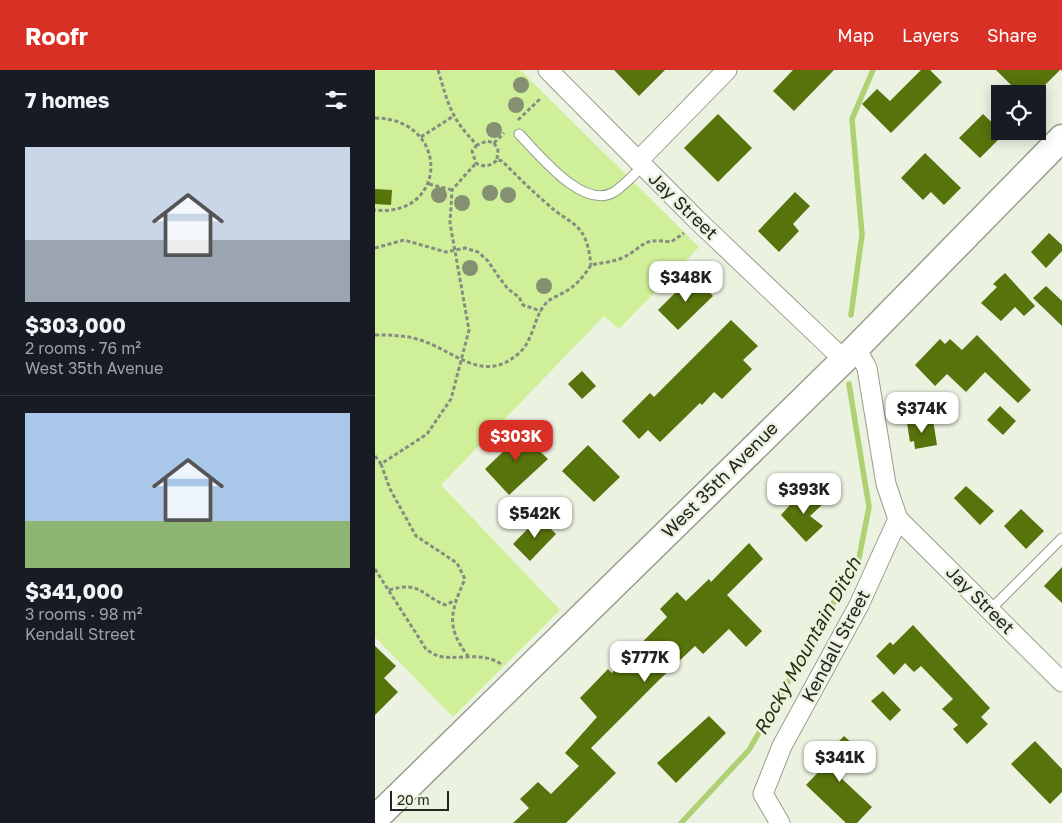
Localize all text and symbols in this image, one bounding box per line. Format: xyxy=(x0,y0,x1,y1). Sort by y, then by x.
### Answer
text: Roofr xyxy=(25,21,88,50)
text: Map xyxy=(837,24,874,46)
text: Layers xyxy=(902,24,959,46)
text: Share xyxy=(987,24,1037,46)
map controls xyxy=(991,85,1046,140)
button: locate xyxy=(991,85,1046,140)
icon: filters xyxy=(322,86,350,114)
text: 7 homes xyxy=(25,87,110,113)
street label: Jay Street xyxy=(645,167,723,244)
icon: home xyxy=(143,180,233,270)
pin: $348K xyxy=(651,260,721,303)
text: $348K xyxy=(660,267,712,287)
text: $303,000 xyxy=(25,312,126,338)
text: 2 rooms · 76 m² xyxy=(25,338,141,358)
text: West 35th Avenue xyxy=(25,358,163,378)
pin: $374K xyxy=(887,392,957,434)
text: $374K xyxy=(897,398,947,418)
street label: West 35th Avenue xyxy=(657,417,782,542)
pin: $303K xyxy=(481,420,551,462)
text: $303K xyxy=(490,426,542,446)
icon: home xyxy=(143,445,233,535)
pin: $393K xyxy=(769,472,839,515)
text: $393K xyxy=(778,479,830,499)
pin: $542K xyxy=(500,496,570,539)
text: $542K xyxy=(509,503,561,523)
water label: Rocky Mountain Ditch xyxy=(748,552,866,739)
street label: Jay Street xyxy=(942,561,1019,638)
text: $341,000 xyxy=(25,578,124,604)
street label: Kendall Street xyxy=(796,586,874,705)
text: 3 rooms · 98 m² xyxy=(25,604,142,624)
text: Kendall Street xyxy=(25,624,135,644)
pin: $777K xyxy=(610,640,680,683)
text: $777K xyxy=(621,647,669,667)
pin: $341K xyxy=(805,740,875,783)
text: $341K xyxy=(815,747,865,767)
scale bar xyxy=(390,788,449,811)
text: 20 m xyxy=(397,791,430,808)

